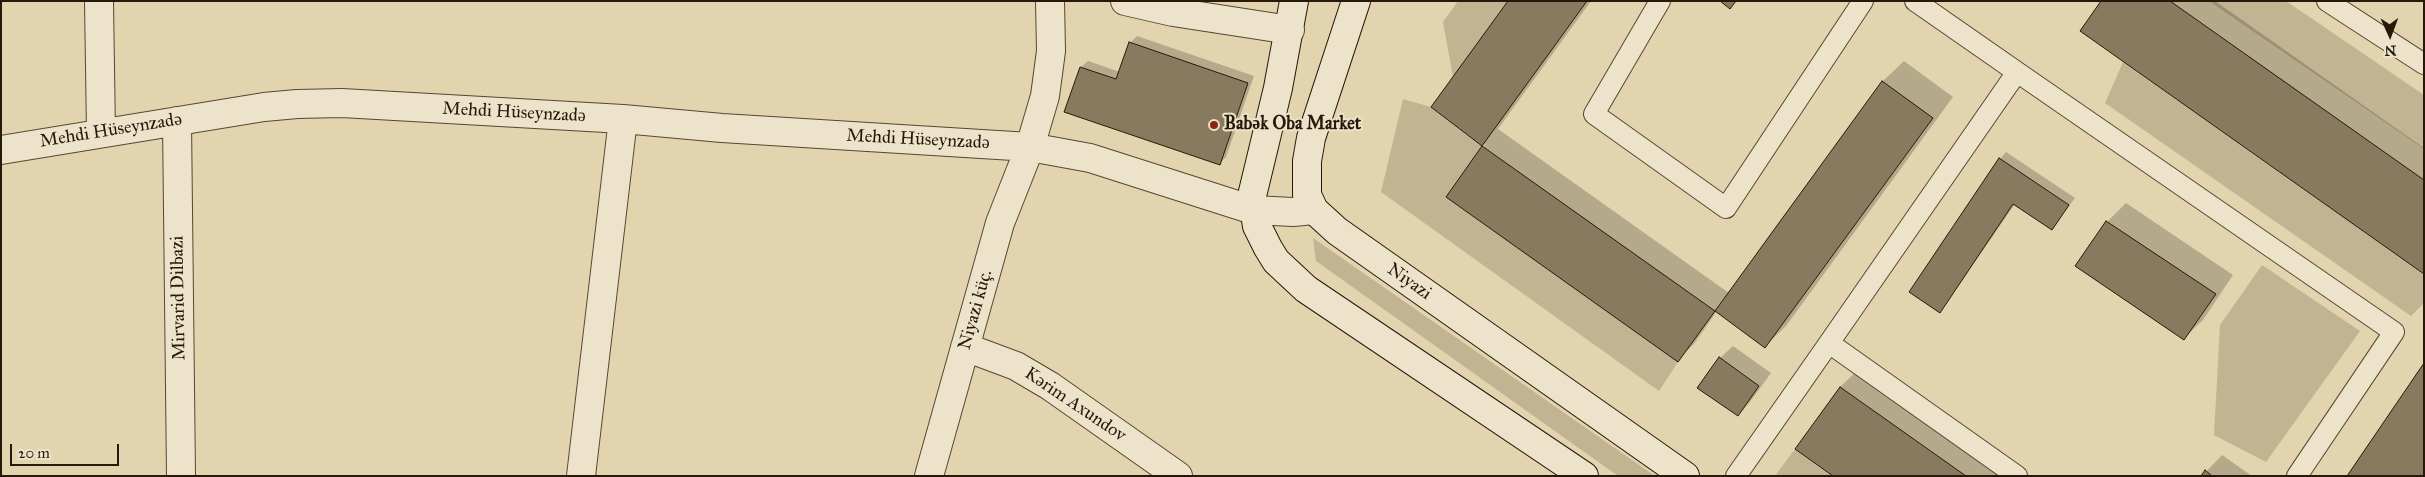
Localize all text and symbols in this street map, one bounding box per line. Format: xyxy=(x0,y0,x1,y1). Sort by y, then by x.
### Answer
north arrow xyxy=(2365,10,2415,60)
text: N xyxy=(2384,42,2397,59)
street label: Mehdi Hüseynzadə xyxy=(442,98,586,128)
street label: Mehdi Hüseynzadə xyxy=(38,109,184,153)
place label: Babək Oba Market xyxy=(1224,114,1361,136)
marker: Babək Oba Market xyxy=(1208,119,1220,131)
street label: Mehdi Hüseynzadə xyxy=(846,125,990,155)
street label: Mirvarid Dilbazi xyxy=(167,235,191,361)
street label: Niyazi xyxy=(1383,259,1435,305)
street label: Niyazi küç. xyxy=(954,267,998,353)
street label: Kərim Axundov xyxy=(1020,363,1130,447)
scale bar xyxy=(12,434,121,466)
text: 20 m xyxy=(18,444,50,462)

